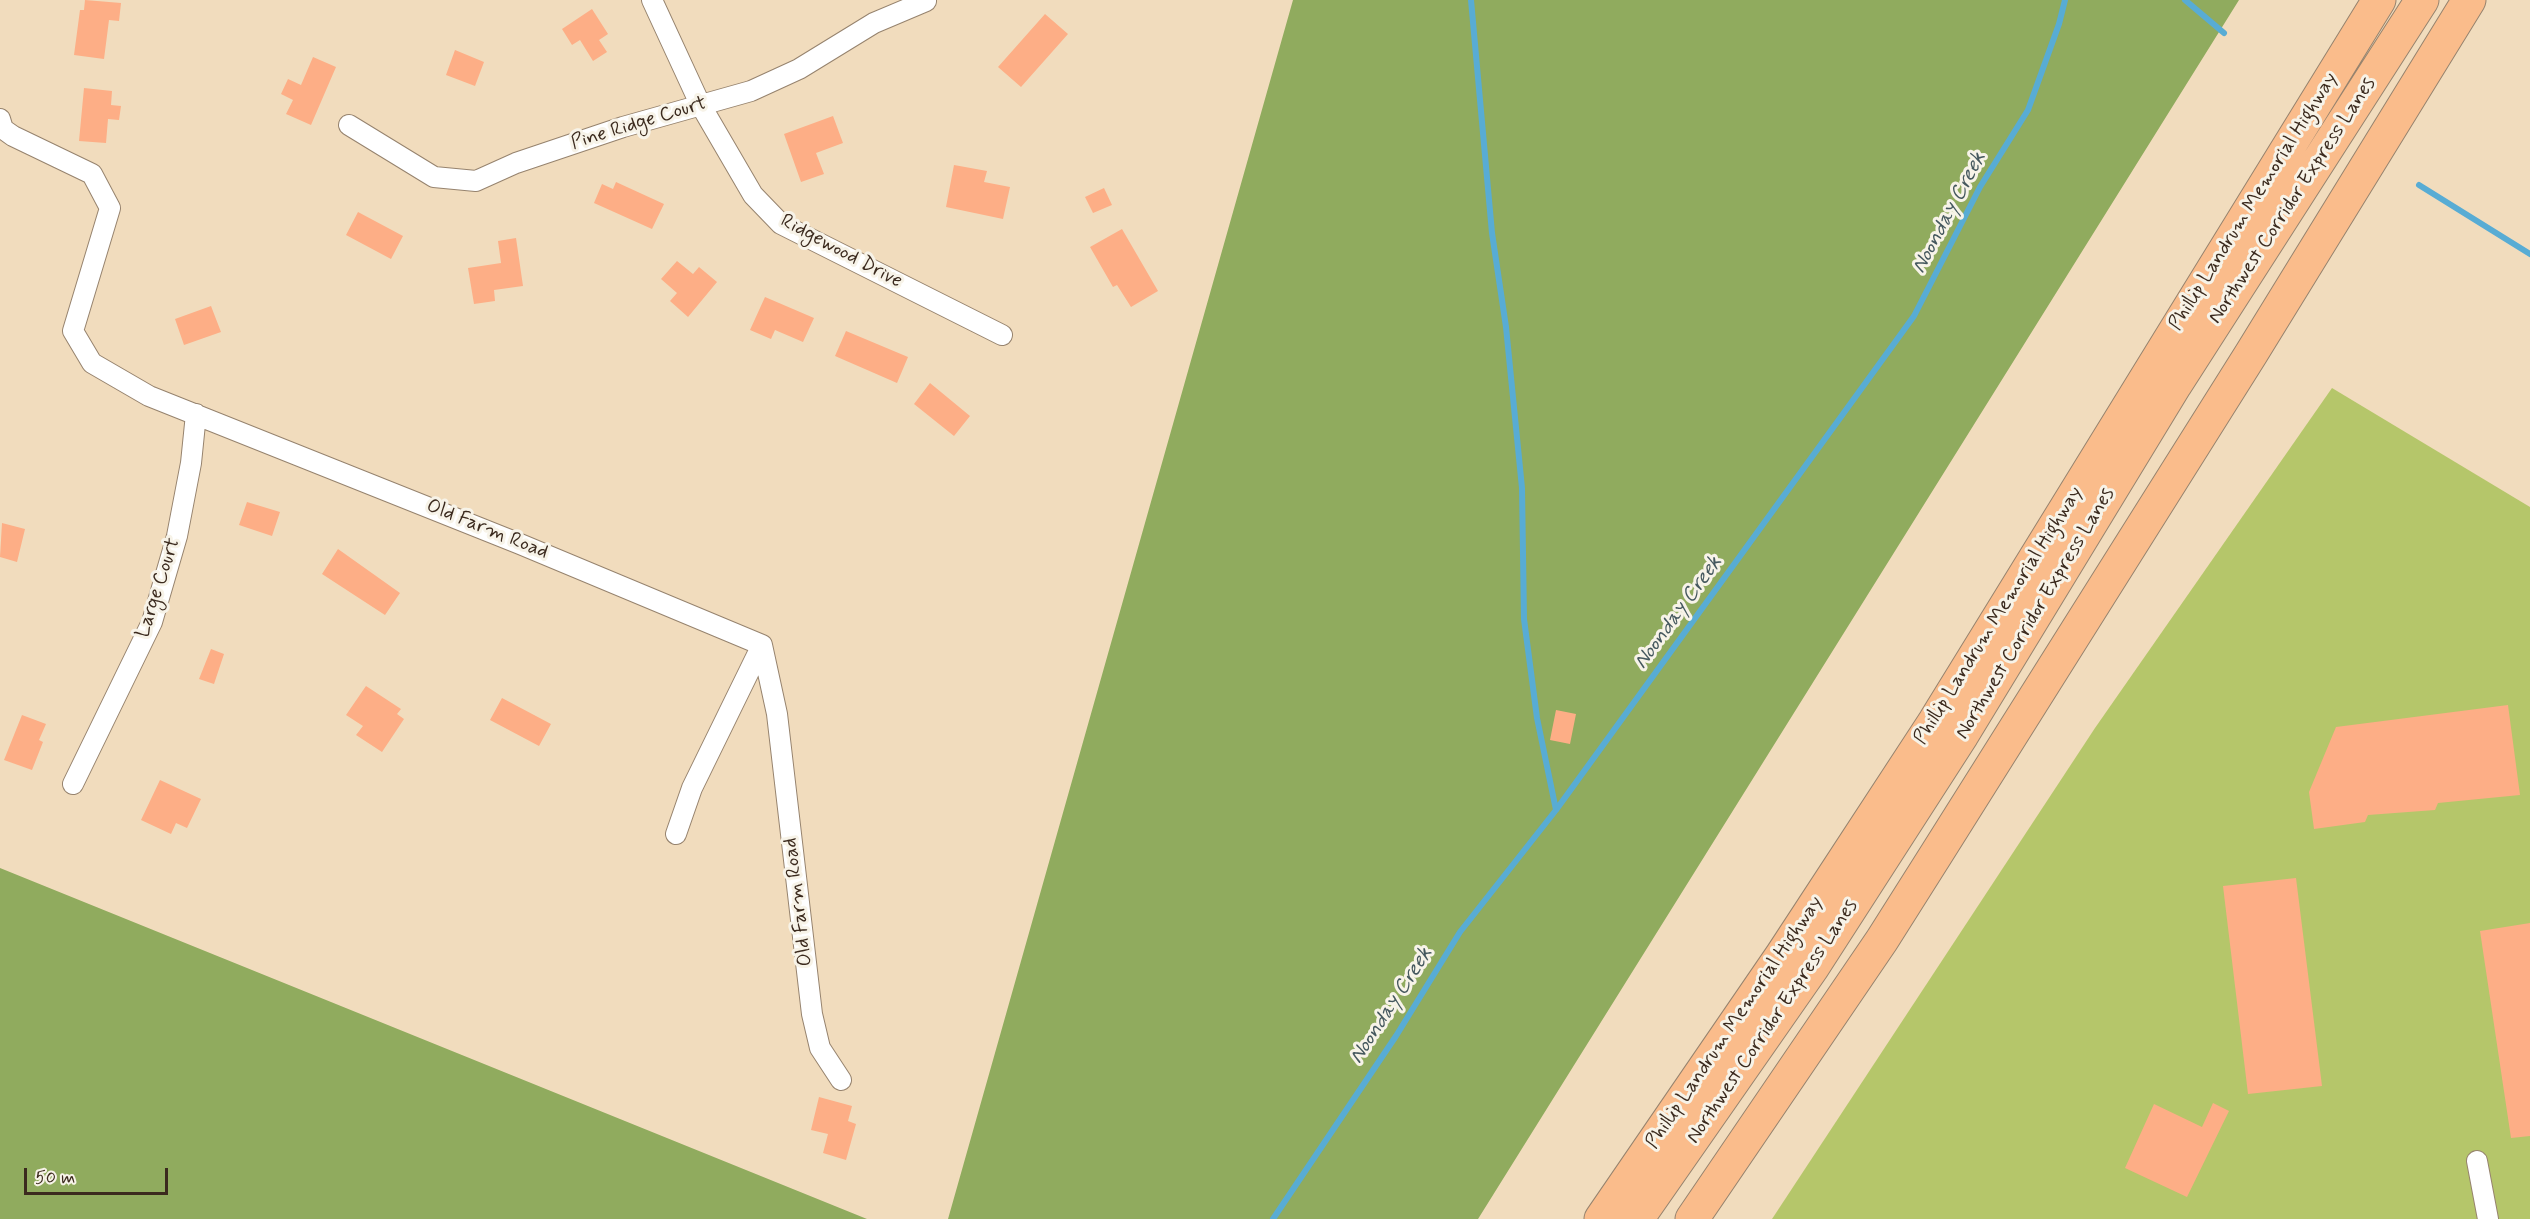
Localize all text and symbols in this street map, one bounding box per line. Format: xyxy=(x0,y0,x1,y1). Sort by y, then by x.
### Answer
street label: Phillip Landrum Memorial Highway xyxy=(2164,69,2344,335)
street label: Northwest Corridor Express Lanes xyxy=(2204,73,2382,329)
street label: Pine Ridge Court xyxy=(568,92,710,156)
water label: Noonday Creek xyxy=(1907,148,1993,278)
street label: Ridgewood Drive xyxy=(776,210,906,294)
street label: Phillip Landrum Memorial Highway xyxy=(1909,483,2089,749)
street label: Northwest Corridor Express Lanes xyxy=(1951,484,2121,744)
street label: Old Farm Road xyxy=(423,495,551,565)
street label: Large Court xyxy=(132,535,186,641)
water label: Noonday Creek xyxy=(1629,551,1729,675)
street label: Old Farm Road xyxy=(779,836,819,968)
street label: Phillip Landrum Memorial Highway xyxy=(1641,892,1829,1154)
street label: Northwest Corridor Express Lanes xyxy=(1682,895,1864,1149)
water label: Noonday Creek xyxy=(1345,943,1439,1069)
scale bar xyxy=(27,1156,171,1194)
text: 50 m xyxy=(35,1166,75,1190)

